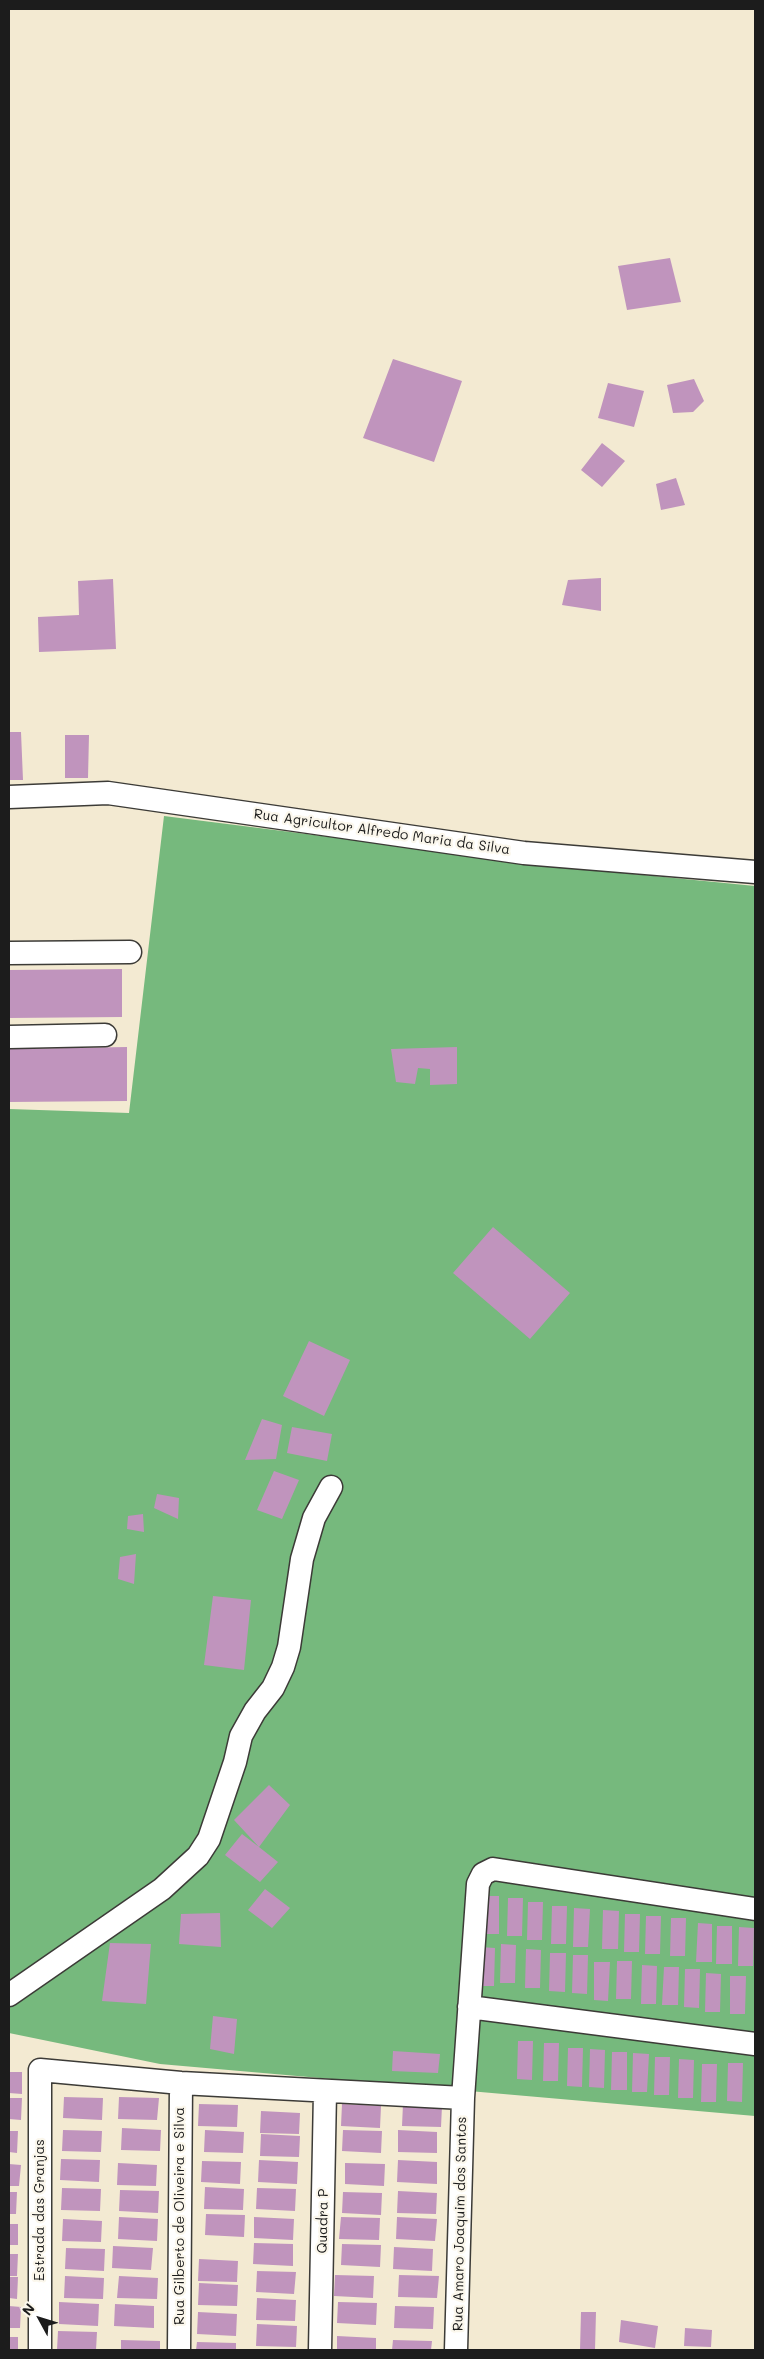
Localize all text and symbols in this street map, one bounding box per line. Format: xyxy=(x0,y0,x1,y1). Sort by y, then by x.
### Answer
street label: Rua Agricultor Alfredo Maria da Silva xyxy=(253,806,511,858)
street label: Rua Gilberto de Oliveira e Silva xyxy=(172,2107,188,2325)
street label: Rua Amaro Joaquim dos Santos xyxy=(450,2117,470,2331)
street label: Estrada das Granjas xyxy=(32,2139,48,2281)
street label: Quadra P xyxy=(314,2188,332,2254)
north arrow xyxy=(15,2294,65,2344)
text: N xyxy=(17,2299,39,2319)

